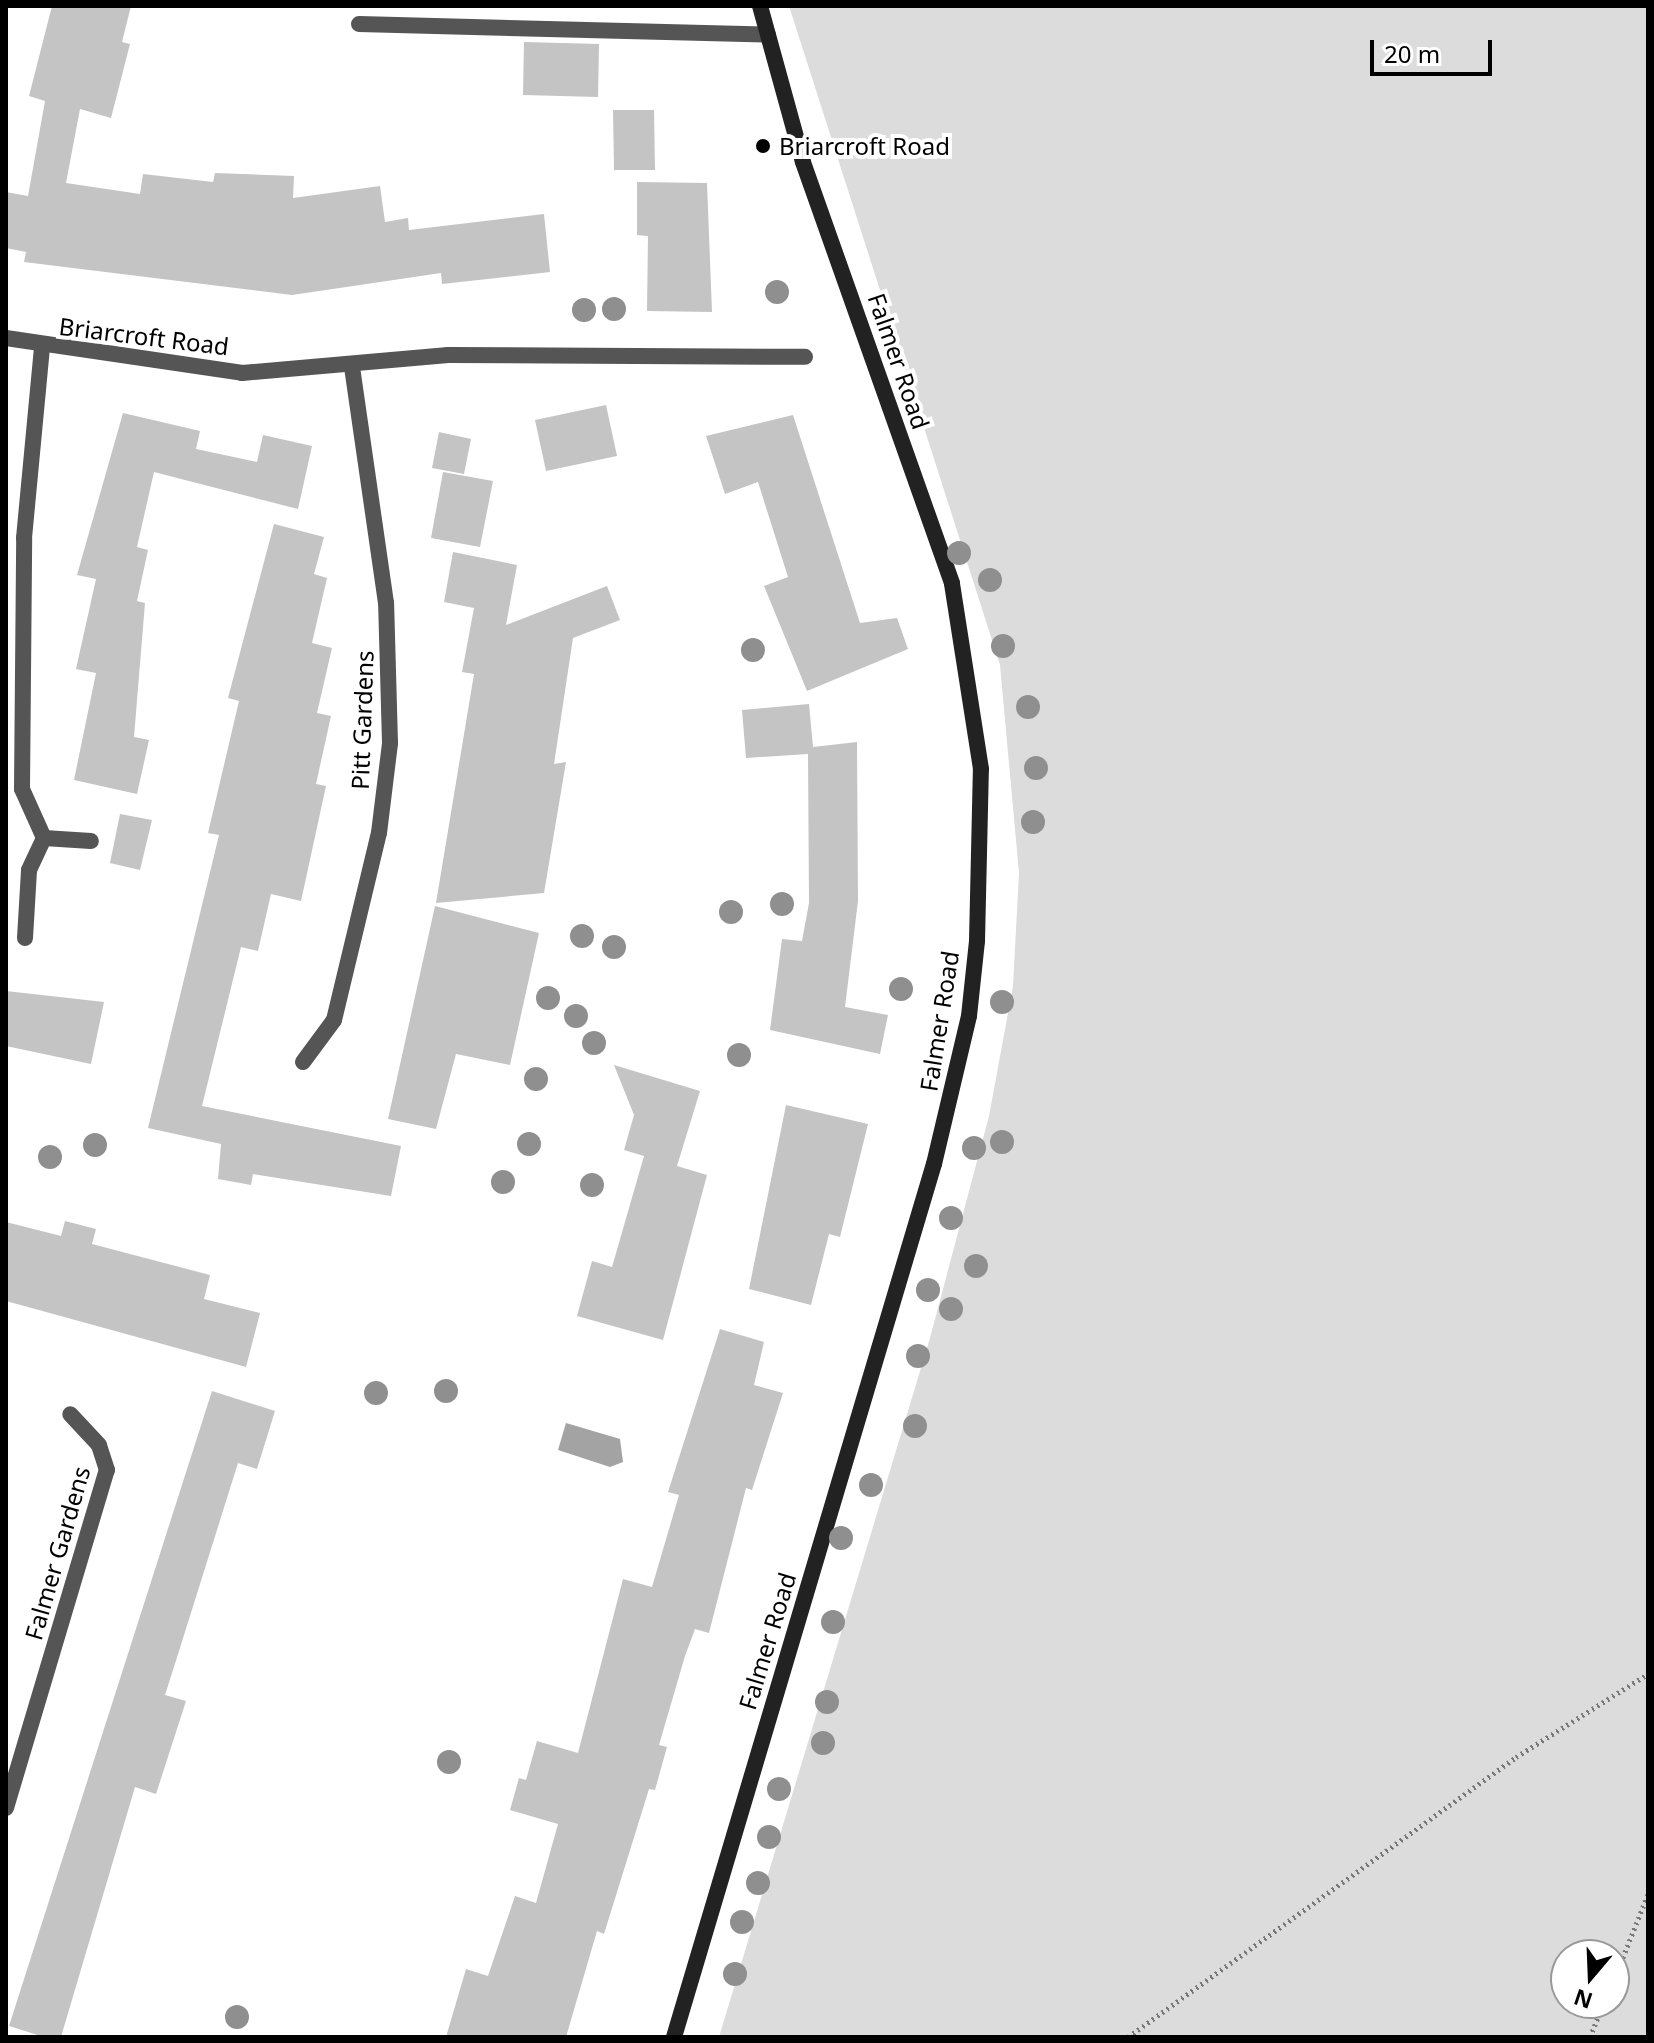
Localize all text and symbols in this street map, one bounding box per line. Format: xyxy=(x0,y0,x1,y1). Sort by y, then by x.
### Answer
scale bar xyxy=(1374,24,1496,74)
text: 20 m xyxy=(1384,37,1440,70)
place label: Briarcroft Road xyxy=(779,132,950,160)
marker: Briarcroft Road xyxy=(754,137,772,155)
street label: Falmer Road xyxy=(862,289,936,433)
street label: Briarcroft Road xyxy=(57,311,231,361)
street label: Pitt Gardens xyxy=(345,650,379,790)
street label: Falmer Road xyxy=(914,949,964,1093)
street label: Falmer Gardens xyxy=(18,1463,96,1643)
street label: Falmer Road xyxy=(732,1569,802,1713)
north arrow xyxy=(1550,1939,1630,2019)
text: N xyxy=(1570,1983,1596,2017)

